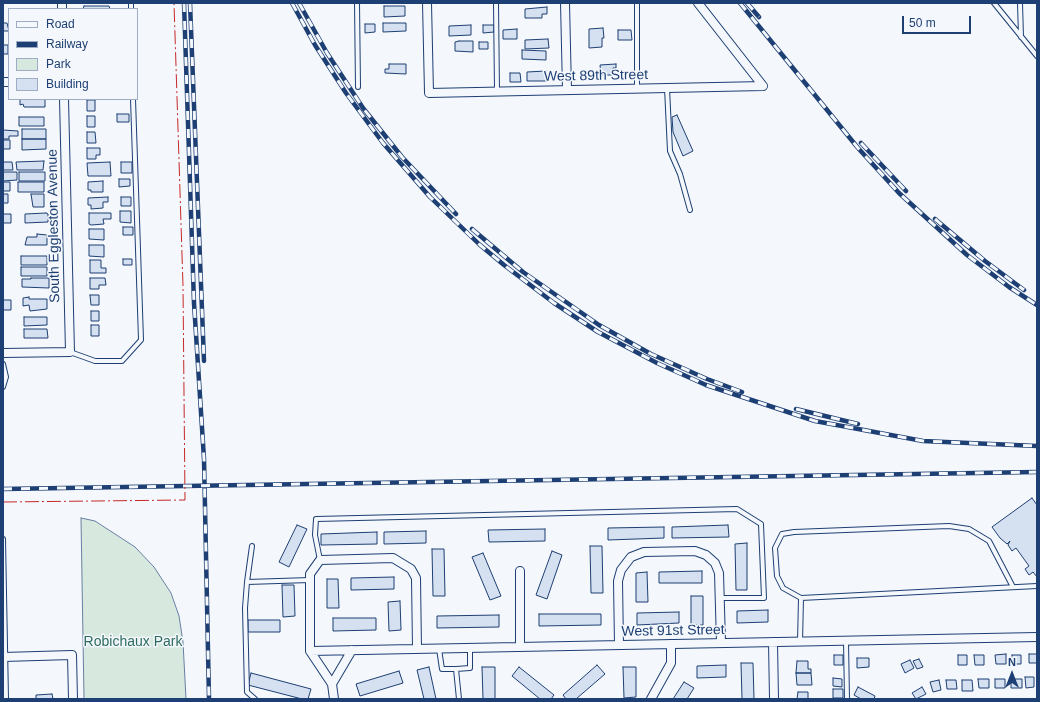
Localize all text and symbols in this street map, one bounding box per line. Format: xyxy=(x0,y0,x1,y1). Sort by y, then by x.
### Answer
legend xyxy=(8,8,138,100)
scale bar xyxy=(904,8,973,34)
text: 50 m xyxy=(909,16,936,30)
text: Road xyxy=(46,17,75,31)
text: Railway xyxy=(46,37,88,51)
text: Park xyxy=(46,57,71,71)
street label: West 89th Street xyxy=(544,67,648,85)
text: Building xyxy=(46,77,89,91)
street label: South Eggleston Avenue xyxy=(44,149,64,303)
street label: West 91st Street xyxy=(621,622,725,640)
park label: Robichaux Park xyxy=(84,634,182,650)
north arrow xyxy=(992,654,1032,694)
text: N xyxy=(1008,656,1016,668)

